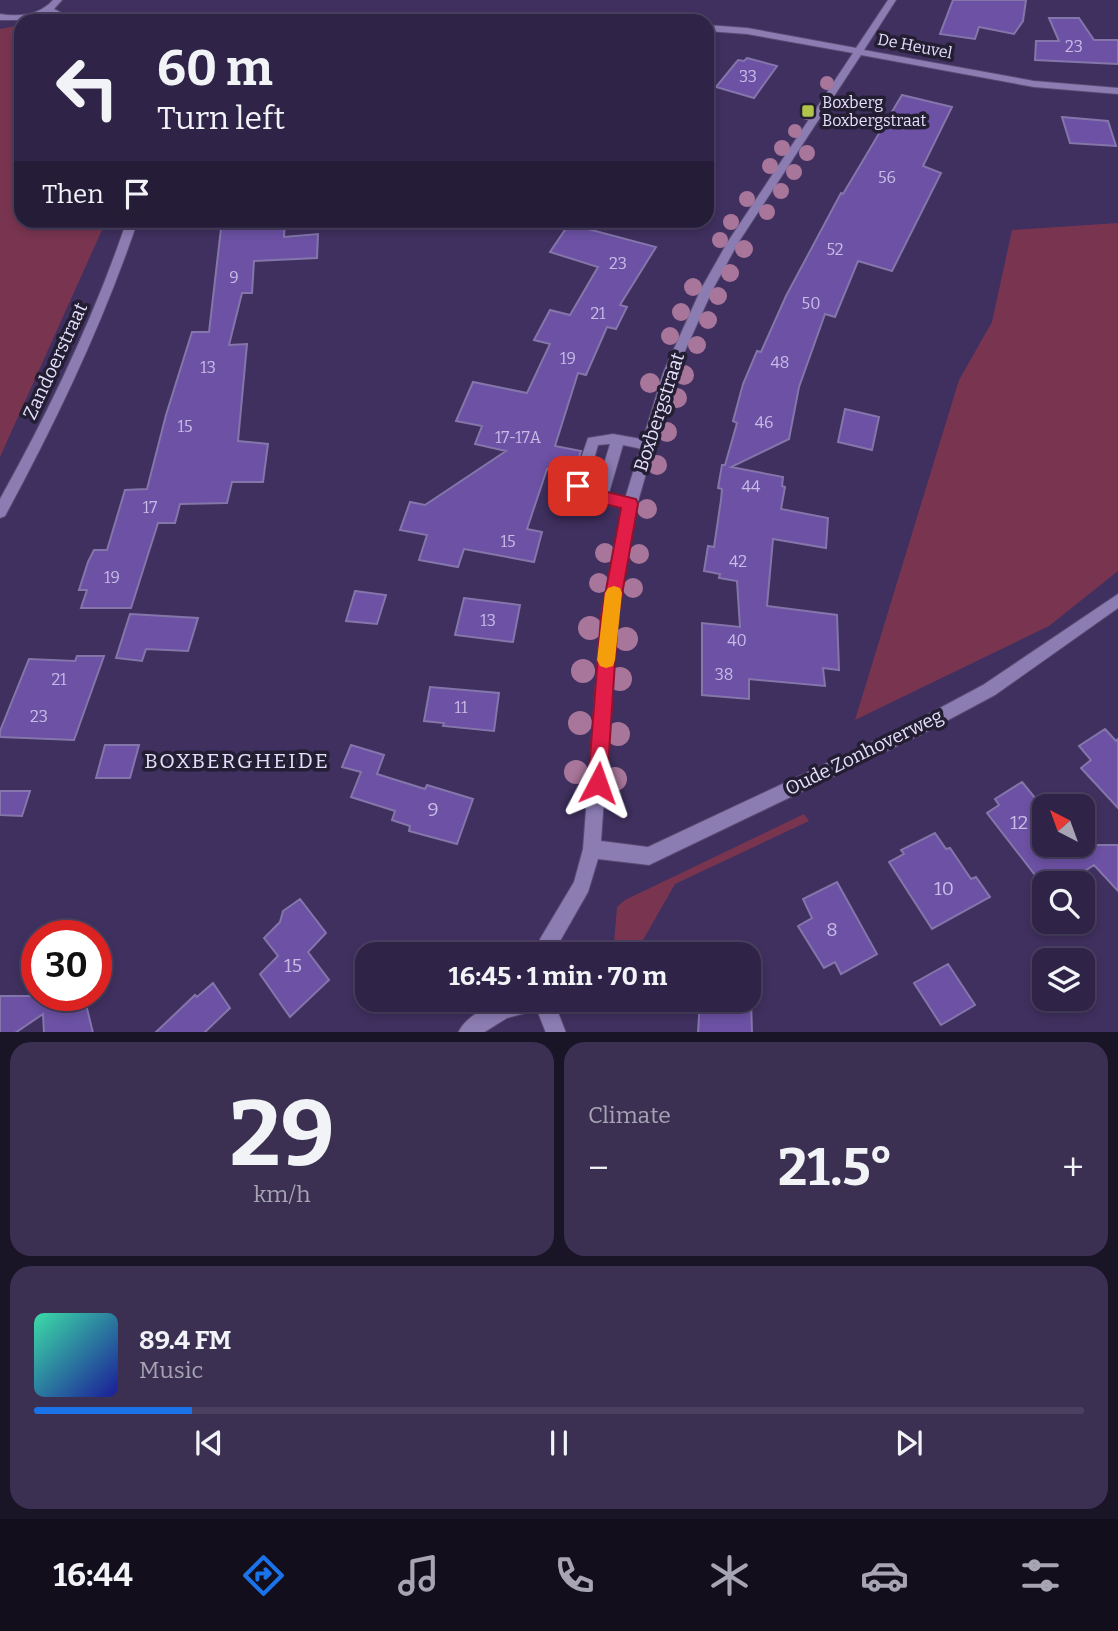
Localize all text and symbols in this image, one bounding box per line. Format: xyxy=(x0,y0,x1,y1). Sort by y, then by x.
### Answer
street label: De Heuvel xyxy=(876,29,954,63)
house number: 23 xyxy=(1065,37,1083,56)
text: 60 m xyxy=(157,39,273,98)
icon: left xyxy=(42,42,133,133)
house number: 33 xyxy=(739,67,757,86)
place label: Boxberg Boxbergstraat xyxy=(822,93,926,130)
text: Turn left xyxy=(157,99,285,137)
marker: Boxberg Boxbergstraat xyxy=(800,103,816,119)
house number: 56 xyxy=(878,168,896,187)
icon: arrive xyxy=(118,175,156,213)
text: Then xyxy=(42,179,104,210)
house number: 52 xyxy=(827,240,843,259)
house number: 23 xyxy=(609,254,627,273)
house number: 9 xyxy=(229,268,239,287)
house number: 50 xyxy=(802,294,820,313)
street label: Zandoerstraat xyxy=(18,299,92,423)
house number: 21 xyxy=(590,304,606,323)
house number: 19 xyxy=(560,349,576,368)
street label: Boxbergstraat xyxy=(629,349,689,474)
house number: 48 xyxy=(771,353,789,372)
house number: 13 xyxy=(200,358,216,377)
house number: 46 xyxy=(755,413,773,432)
house number: 15 xyxy=(177,417,193,436)
house number: 17-17A xyxy=(495,428,542,447)
pin xyxy=(548,456,608,516)
icon: arrive xyxy=(559,467,597,505)
house number: 44 xyxy=(742,477,761,496)
house number: 17 xyxy=(143,498,157,517)
house number: 15 xyxy=(500,532,516,551)
house number: 42 xyxy=(729,552,747,571)
house number: 19 xyxy=(104,568,120,587)
house number: 13 xyxy=(480,611,496,630)
house number: 40 xyxy=(727,631,747,650)
house number: 38 xyxy=(715,665,733,684)
house number: 21 xyxy=(51,670,67,689)
house number: 11 xyxy=(455,698,468,717)
street label: Oude Zonhoverweg xyxy=(781,704,947,800)
house number: 23 xyxy=(30,707,48,726)
position arrow xyxy=(561,746,635,820)
district label: BOXBERGHEIDE xyxy=(144,748,330,774)
north arrow xyxy=(1032,794,1096,858)
map controls xyxy=(1032,794,1095,1011)
house number: 9 xyxy=(427,798,439,821)
house number: 12 xyxy=(1010,811,1028,834)
button: search xyxy=(1032,871,1095,934)
house number: 10 xyxy=(934,877,954,900)
house number: 8 xyxy=(826,918,838,941)
speed limit sign: 30 xyxy=(21,920,112,1011)
button: layers xyxy=(1032,948,1095,1011)
house number: 15 xyxy=(284,954,302,977)
text: 16:45 · 1 min · 70 m xyxy=(449,961,667,992)
text: 29 xyxy=(229,1080,335,1189)
text: Climate xyxy=(588,1101,671,1129)
text: 21.5° xyxy=(778,1136,893,1199)
text: − xyxy=(588,1145,609,1191)
text: + xyxy=(1062,1145,1084,1191)
text: km/h xyxy=(254,1180,310,1208)
text: 89.4 FM xyxy=(139,1325,231,1356)
text: Music xyxy=(139,1356,203,1384)
icon: previous xyxy=(190,1424,228,1462)
icon: pause xyxy=(540,1424,578,1462)
icon: next xyxy=(890,1424,928,1462)
icon: directions xyxy=(239,1551,288,1600)
icon: music xyxy=(394,1551,443,1600)
icon: phone xyxy=(550,1551,599,1600)
icon: climate xyxy=(705,1551,754,1600)
icon: car xyxy=(860,1551,909,1600)
icon: filters xyxy=(1016,1551,1065,1600)
text: 16:44 xyxy=(53,1556,133,1594)

